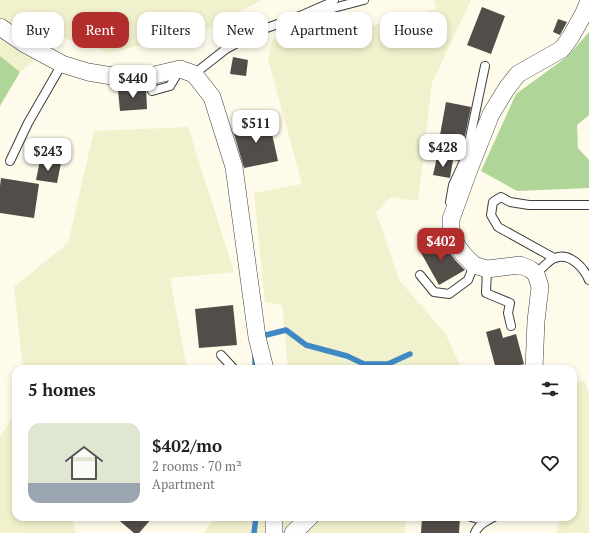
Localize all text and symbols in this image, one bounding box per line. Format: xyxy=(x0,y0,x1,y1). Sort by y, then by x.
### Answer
chip: Buy xyxy=(12,12,64,48)
chip: Rent xyxy=(72,12,129,48)
chip: Filters xyxy=(137,12,205,48)
chip: New xyxy=(213,12,268,48)
chip: Apartment xyxy=(276,12,372,48)
chip: House xyxy=(380,12,447,48)
pin: $440 xyxy=(109,65,157,99)
text: $440 xyxy=(118,69,148,87)
pin: $511 xyxy=(232,110,280,144)
text: $511 xyxy=(241,114,271,132)
pin: $428 xyxy=(419,134,467,168)
pin: $243 xyxy=(24,138,72,172)
text: $428 xyxy=(428,138,458,156)
text: $243 xyxy=(33,142,63,160)
pin: $402 xyxy=(417,228,465,262)
text: $402 xyxy=(426,232,456,250)
text: 5 homes xyxy=(28,378,96,401)
icon: filters xyxy=(539,378,561,400)
text: $402/mo xyxy=(152,434,222,457)
icon: home xyxy=(60,439,108,487)
icon: heart xyxy=(539,452,561,474)
text: 2 rooms · 70 m² xyxy=(152,457,242,475)
text: Apartment xyxy=(152,475,215,493)

